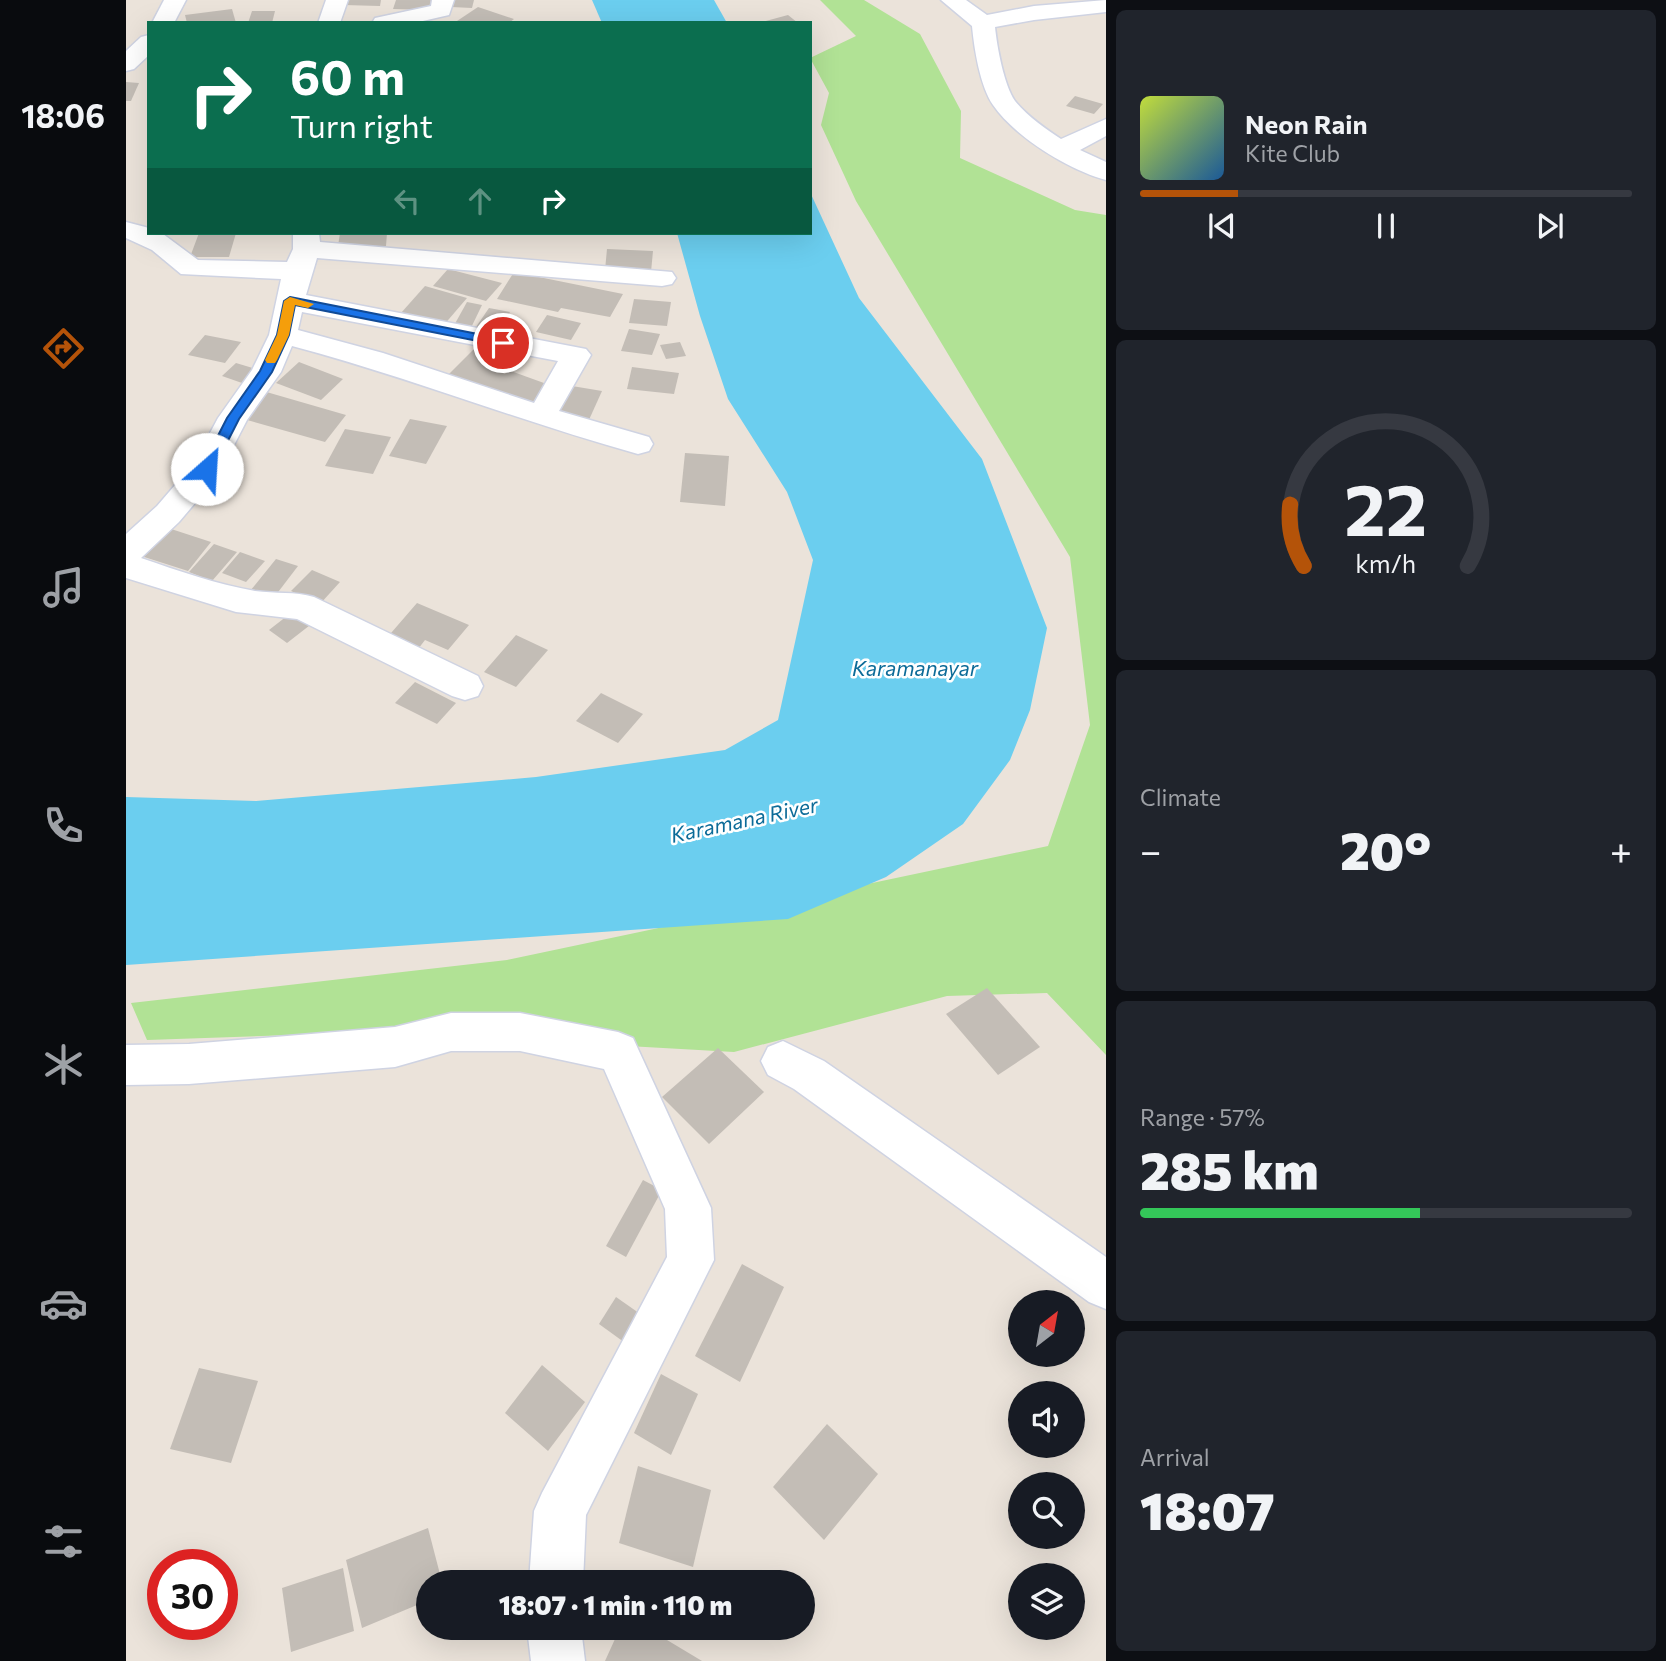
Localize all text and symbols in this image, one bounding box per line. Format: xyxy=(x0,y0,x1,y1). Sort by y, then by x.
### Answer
text: 60 m xyxy=(290,45,405,105)
icon: right xyxy=(175,49,266,140)
text: 18:06 xyxy=(21,95,105,135)
text: Turn right xyxy=(290,105,433,145)
text: Neon Rain xyxy=(1245,108,1368,139)
text: Kite Club xyxy=(1245,139,1340,167)
icon: left xyxy=(388,182,426,220)
icon: ahead xyxy=(461,182,499,220)
icon: right xyxy=(534,182,572,220)
icon: previous xyxy=(1203,207,1241,245)
icon: pause xyxy=(1367,207,1405,245)
icon: next xyxy=(1531,207,1569,245)
pin xyxy=(473,313,533,373)
icon: directions xyxy=(39,324,88,373)
icon: arrive xyxy=(484,324,522,362)
position arrow xyxy=(170,432,244,506)
text: 22 xyxy=(1345,463,1427,552)
text: km/h xyxy=(1356,548,1416,578)
icon: music xyxy=(39,563,88,612)
water label: Karamanayar xyxy=(852,655,979,680)
text: Climate xyxy=(1140,783,1221,811)
water label: Karamana River xyxy=(668,791,821,847)
icon: phone xyxy=(39,801,88,850)
text: 20° xyxy=(1340,817,1431,881)
text: − xyxy=(1140,826,1162,873)
text: + xyxy=(1610,826,1632,873)
icon: climate xyxy=(39,1040,88,1089)
text: Range · 57% xyxy=(1140,1103,1265,1131)
text: 285 km xyxy=(1140,1137,1319,1201)
icon: car xyxy=(39,1279,88,1328)
north arrow xyxy=(1008,1290,1085,1367)
map controls xyxy=(1008,1290,1085,1640)
button: sound xyxy=(1008,1381,1085,1458)
text: Arrival xyxy=(1140,1443,1210,1471)
button: search xyxy=(1008,1472,1085,1549)
text: 18:07 xyxy=(1140,1477,1275,1541)
icon: filters xyxy=(39,1517,88,1566)
speed limit sign: 30 xyxy=(147,1549,238,1640)
button: layers xyxy=(1008,1563,1085,1640)
text: 18:07 · 1 min · 110 m xyxy=(499,1589,732,1620)

